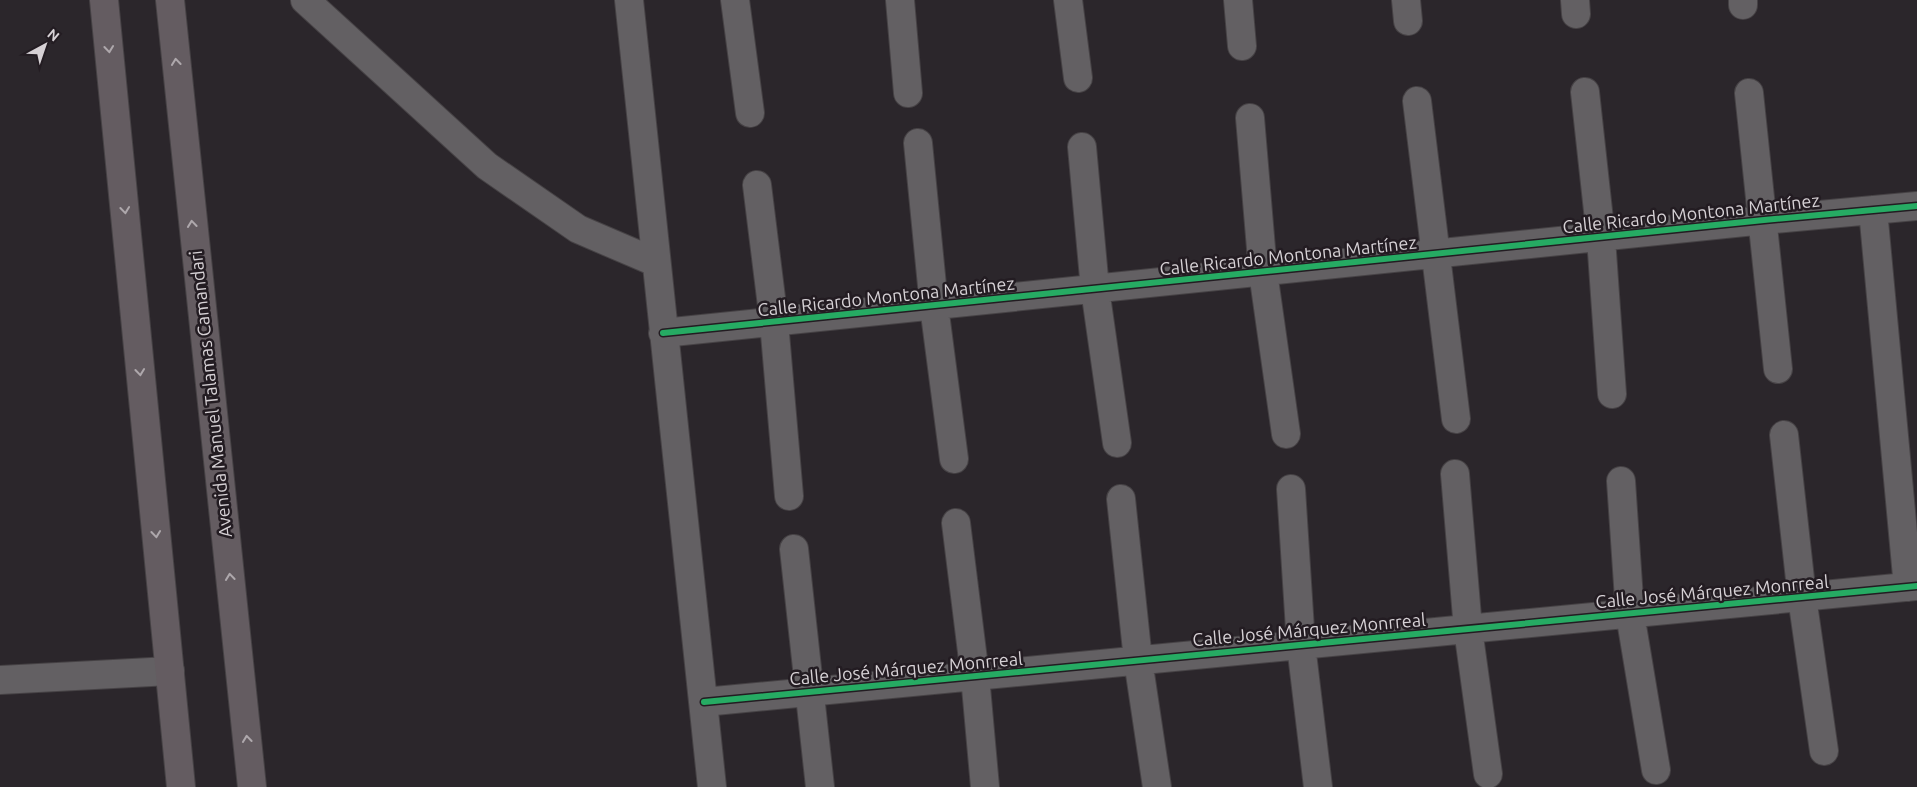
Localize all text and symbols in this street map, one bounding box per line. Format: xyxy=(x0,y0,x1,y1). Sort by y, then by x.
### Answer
north arrow xyxy=(20,20,70,70)
text: N xyxy=(44,26,63,45)
one-way arrow xyxy=(103,45,114,53)
one-way arrow xyxy=(171,58,182,66)
street label: Calle Ricardo Montona Martínez xyxy=(1562,190,1820,236)
one-way arrow xyxy=(119,207,130,215)
one-way arrow xyxy=(187,220,198,228)
street label: Calle Ricardo Montona Martínez xyxy=(1159,232,1417,278)
street label: Avenida Manuel Talamas Camandari xyxy=(185,249,235,539)
street label: Calle Ricardo Montona Martínez xyxy=(757,273,1015,319)
one-way arrow xyxy=(135,368,146,376)
one-way arrow xyxy=(150,530,161,538)
street label: Calle José Márquez Monrreal xyxy=(1595,571,1830,611)
one-way arrow xyxy=(225,573,236,581)
street label: Calle José Márquez Monrreal xyxy=(1192,609,1427,649)
street label: Calle José Márquez Monrreal xyxy=(789,648,1024,688)
one-way arrow xyxy=(242,734,253,742)

